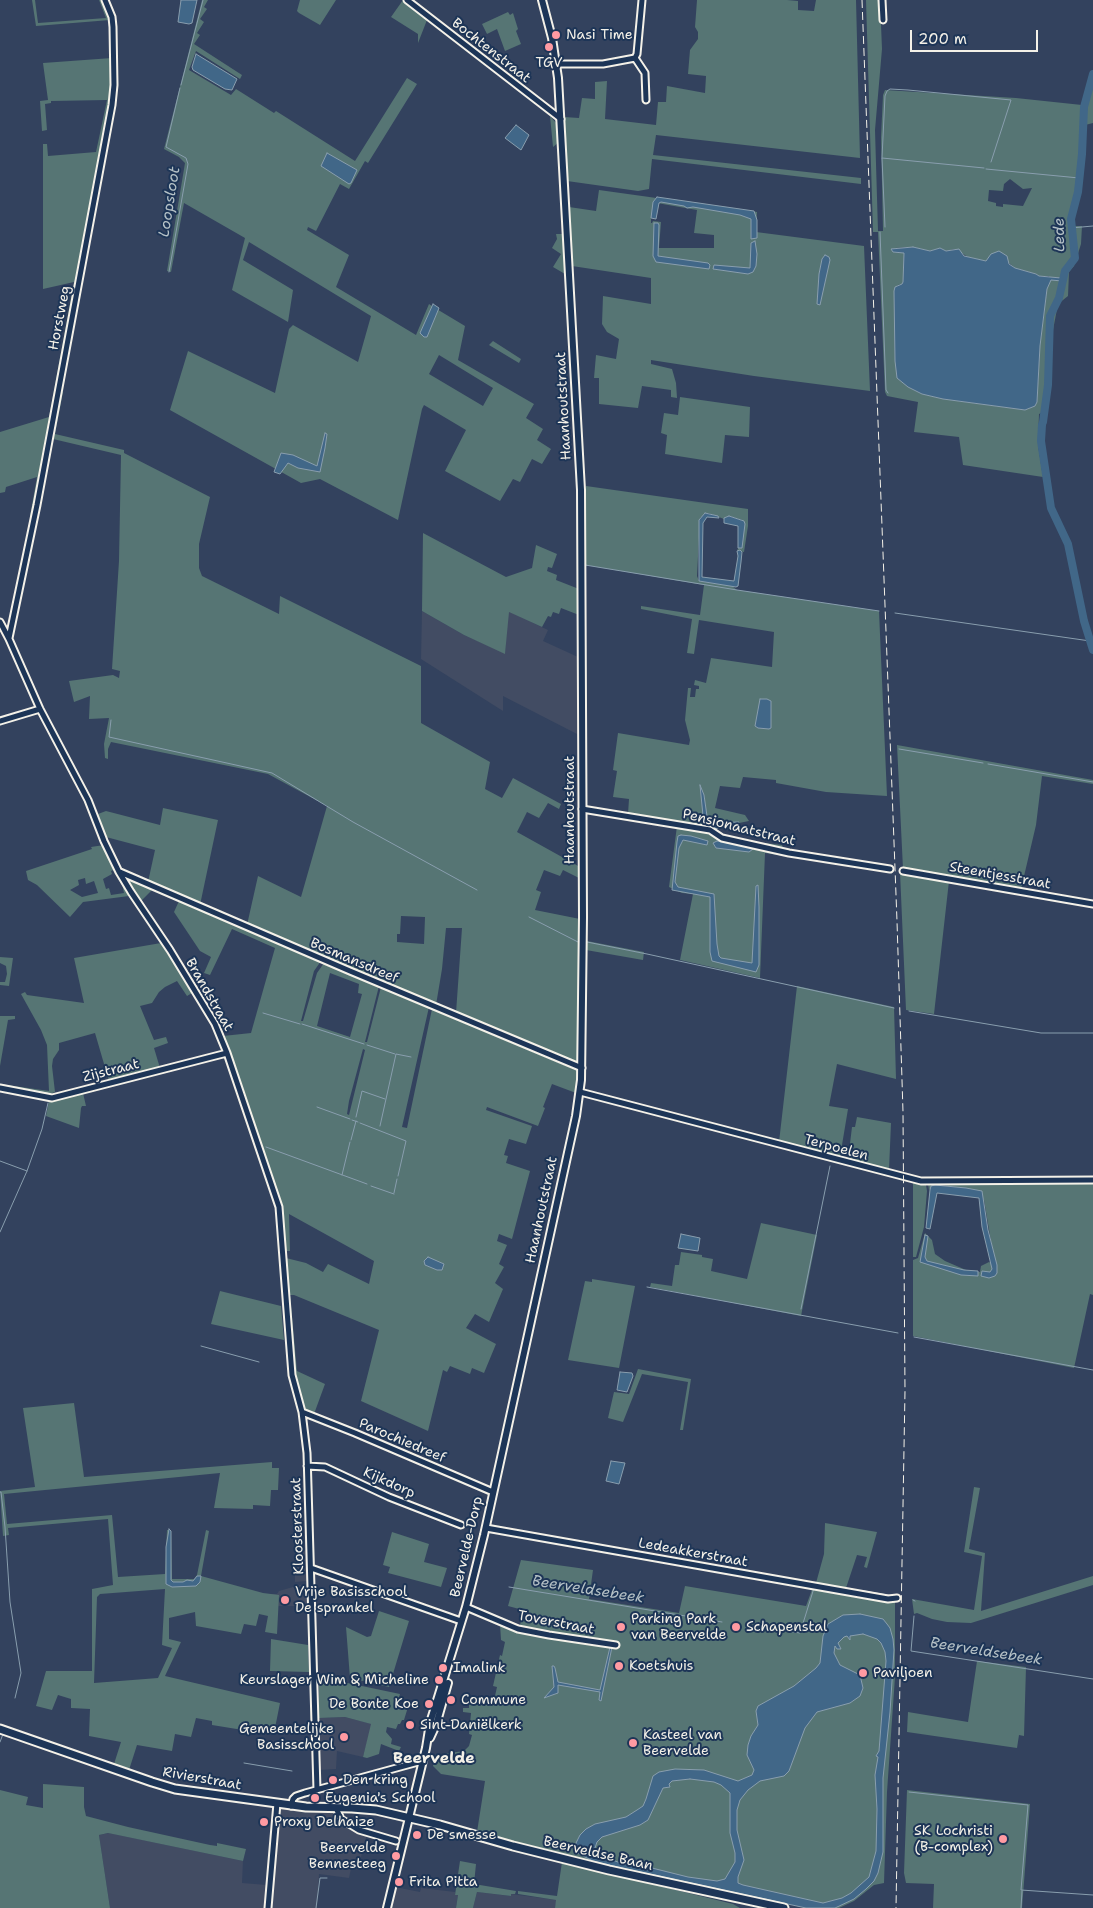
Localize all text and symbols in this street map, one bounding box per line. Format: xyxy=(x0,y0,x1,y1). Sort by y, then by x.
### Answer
street label: Bochtenstraat xyxy=(448,15,534,87)
scale bar xyxy=(913,20,1040,52)
place label: Nasi Time xyxy=(566,27,633,43)
marker: Nasi Time xyxy=(550,29,562,41)
text: 200 m xyxy=(918,29,967,49)
marker: TGV xyxy=(543,41,555,53)
place label: TGV xyxy=(536,55,562,71)
water label: Loopsloot xyxy=(156,166,184,238)
water label: Lede xyxy=(1051,218,1069,252)
street label: Horstweg xyxy=(46,284,74,352)
street label: Haanhoutstraat xyxy=(553,351,575,461)
street label: Haanhoutstraat xyxy=(562,756,578,864)
street label: Pensionaatstraat xyxy=(681,806,797,850)
street label: Steentjesstraat xyxy=(948,859,1052,893)
street label: Bosmansdreef xyxy=(307,935,401,987)
street label: Brandstraat xyxy=(181,955,237,1035)
street label: Zijstraat xyxy=(81,1056,141,1086)
street label: Terpoelen xyxy=(802,1131,870,1165)
street label: Haanhoutstraat xyxy=(522,1155,562,1265)
street label: Parochiedreef xyxy=(356,1415,448,1467)
street label: Kijkdorp xyxy=(360,1464,418,1502)
street label: Kloosterstraat xyxy=(288,1477,308,1575)
street label: Beervelde-Dorp xyxy=(447,1495,487,1599)
street label: Ledeakkerstraat xyxy=(637,1535,749,1571)
water label: Beerveldsebeek xyxy=(531,1572,645,1608)
place label: Vrije Basisschool De sprankel xyxy=(295,1584,407,1616)
marker: Vrije Basisschool De sprankel xyxy=(279,1594,291,1606)
street label: Toverstraat xyxy=(516,1607,596,1639)
place label: Parking Park van Beervelde xyxy=(631,1611,726,1644)
place label: Schapenstal xyxy=(746,1619,827,1635)
marker: Parking Park van Beervelde xyxy=(615,1621,627,1633)
marker: Schapenstal xyxy=(730,1621,742,1633)
water label: Beerveldsebeek xyxy=(929,1634,1043,1670)
place label: Koetshuis xyxy=(629,1658,694,1674)
place label: Imalink xyxy=(453,1660,506,1676)
marker: Koetshuis xyxy=(613,1660,625,1672)
marker: Imalink xyxy=(437,1662,449,1674)
place label: Paviljoen xyxy=(873,1665,932,1681)
marker: Paviljoen xyxy=(857,1667,869,1679)
place label: Keurslager Wim & Micheline xyxy=(240,1672,429,1688)
marker: Keurslager Wim & Micheline xyxy=(433,1674,445,1686)
place label: Commune xyxy=(461,1692,526,1708)
marker: Commune xyxy=(445,1694,457,1706)
place label: De Bonte Koe xyxy=(329,1696,419,1712)
marker: De Bonte Koe xyxy=(423,1698,435,1710)
place label: Sint-Daniëlkerk xyxy=(420,1717,522,1733)
marker: Sint-Daniëlkerk xyxy=(404,1719,416,1731)
place label: Gemeentelijke Basisschool xyxy=(239,1721,334,1754)
place label: Kasteel van Beervelde xyxy=(643,1727,722,1760)
marker: Gemeentelijke Basisschool xyxy=(338,1731,350,1743)
marker: Kasteel van Beervelde xyxy=(627,1737,639,1749)
district label: Beervelde xyxy=(393,1749,475,1769)
street label: Rivierstraat xyxy=(161,1764,243,1794)
place label: Den kring xyxy=(343,1772,408,1788)
marker: Den kring xyxy=(327,1774,339,1786)
place label: Eugenia's School xyxy=(325,1790,436,1806)
marker: Eugenia's School xyxy=(309,1792,321,1804)
place label: Proxy Delhaize xyxy=(274,1814,374,1830)
marker: Proxy Delhaize xyxy=(258,1816,270,1828)
place label: SK Lochristi (B-complex) xyxy=(914,1823,993,1855)
place label: De smesse xyxy=(427,1827,496,1843)
marker: De smesse xyxy=(411,1829,423,1841)
street label: Beerveldse Baan xyxy=(542,1833,654,1875)
marker: SK Lochristi (B-complex) xyxy=(997,1833,1009,1845)
place label: Beervelde Bennesteeg xyxy=(309,1840,386,1872)
marker: Beervelde Bennesteeg xyxy=(390,1850,402,1862)
place label: Frita Pitta xyxy=(409,1874,478,1890)
marker: Frita Pitta xyxy=(393,1876,405,1888)

